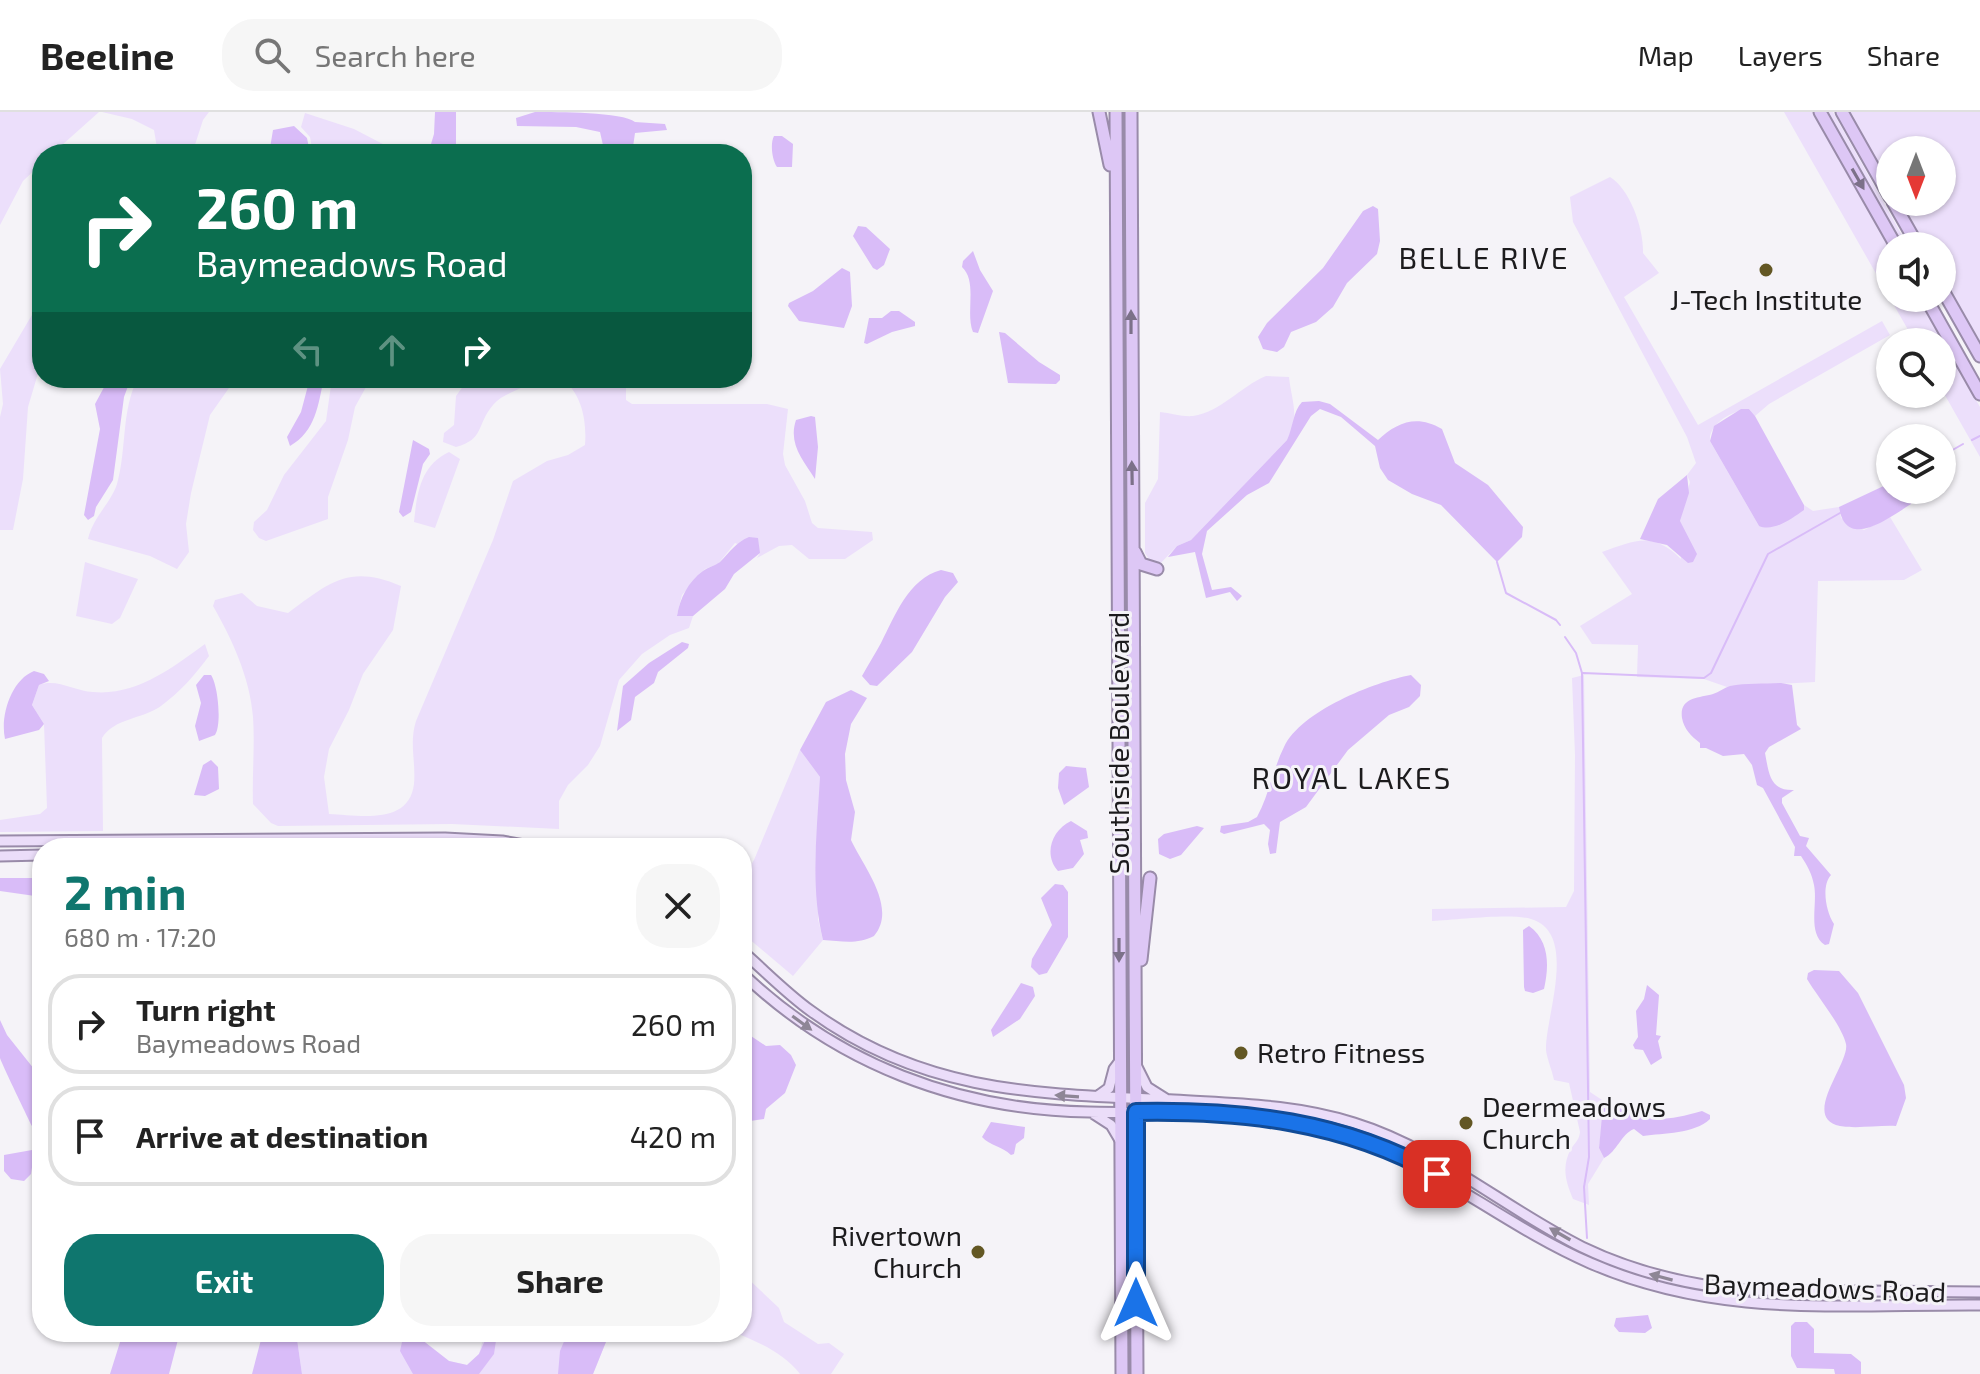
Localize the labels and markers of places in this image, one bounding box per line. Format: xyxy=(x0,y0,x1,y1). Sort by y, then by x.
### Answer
marker: J-Tech Institute xyxy=(1757,261,1775,279)
place label: J-Tech Institute xyxy=(1670,282,1862,316)
place label: Retro Fitness xyxy=(1257,1035,1425,1069)
marker: Retro Fitness xyxy=(1232,1044,1250,1062)
place label: Deermeadows Church xyxy=(1482,1089,1666,1155)
marker: Deermeadows Church xyxy=(1457,1114,1475,1132)
pin xyxy=(1403,1140,1471,1208)
place label: Rivertown Church xyxy=(831,1218,962,1284)
marker: Rivertown Church xyxy=(969,1243,987,1261)

